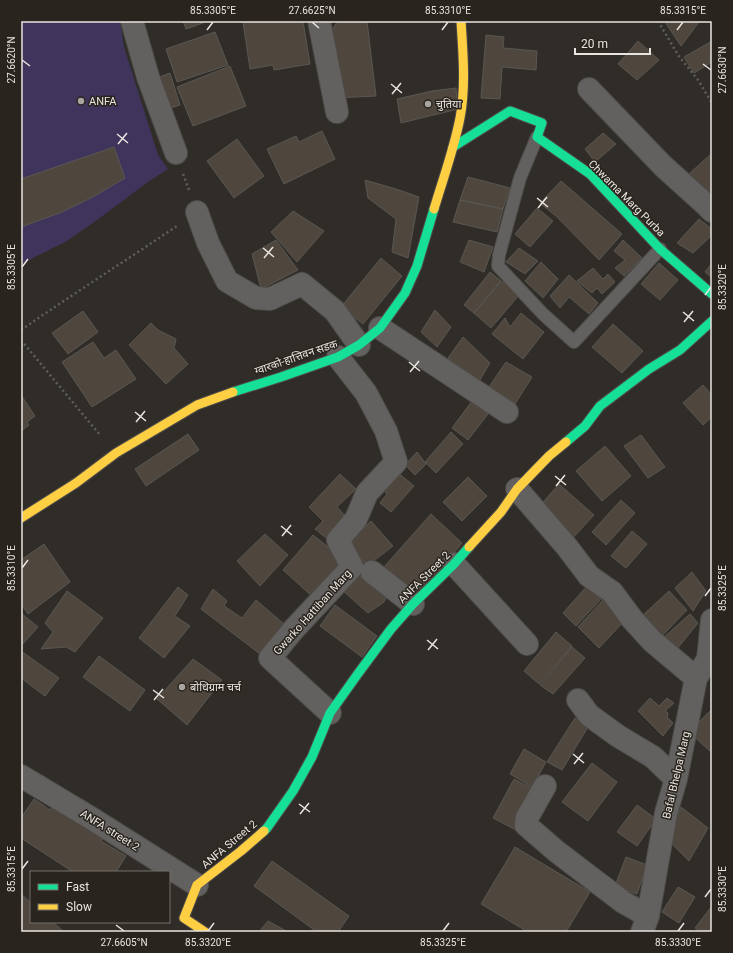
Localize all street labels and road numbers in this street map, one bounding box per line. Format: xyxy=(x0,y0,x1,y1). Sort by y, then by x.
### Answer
street label: Chwama Marg Purba xyxy=(586,157,668,239)
street label: ग्वारको-हात्तिवन सडक xyxy=(253,337,340,378)
street label: ANFA Street 2 xyxy=(396,549,453,606)
street label: Gwarko Hattiban Marg xyxy=(271,567,354,658)
street label: Bafal Bhelpa Marg xyxy=(660,730,693,820)
street label: ANFA street 2 xyxy=(78,807,142,854)
street label: ANFA Street 2 xyxy=(199,818,260,871)

